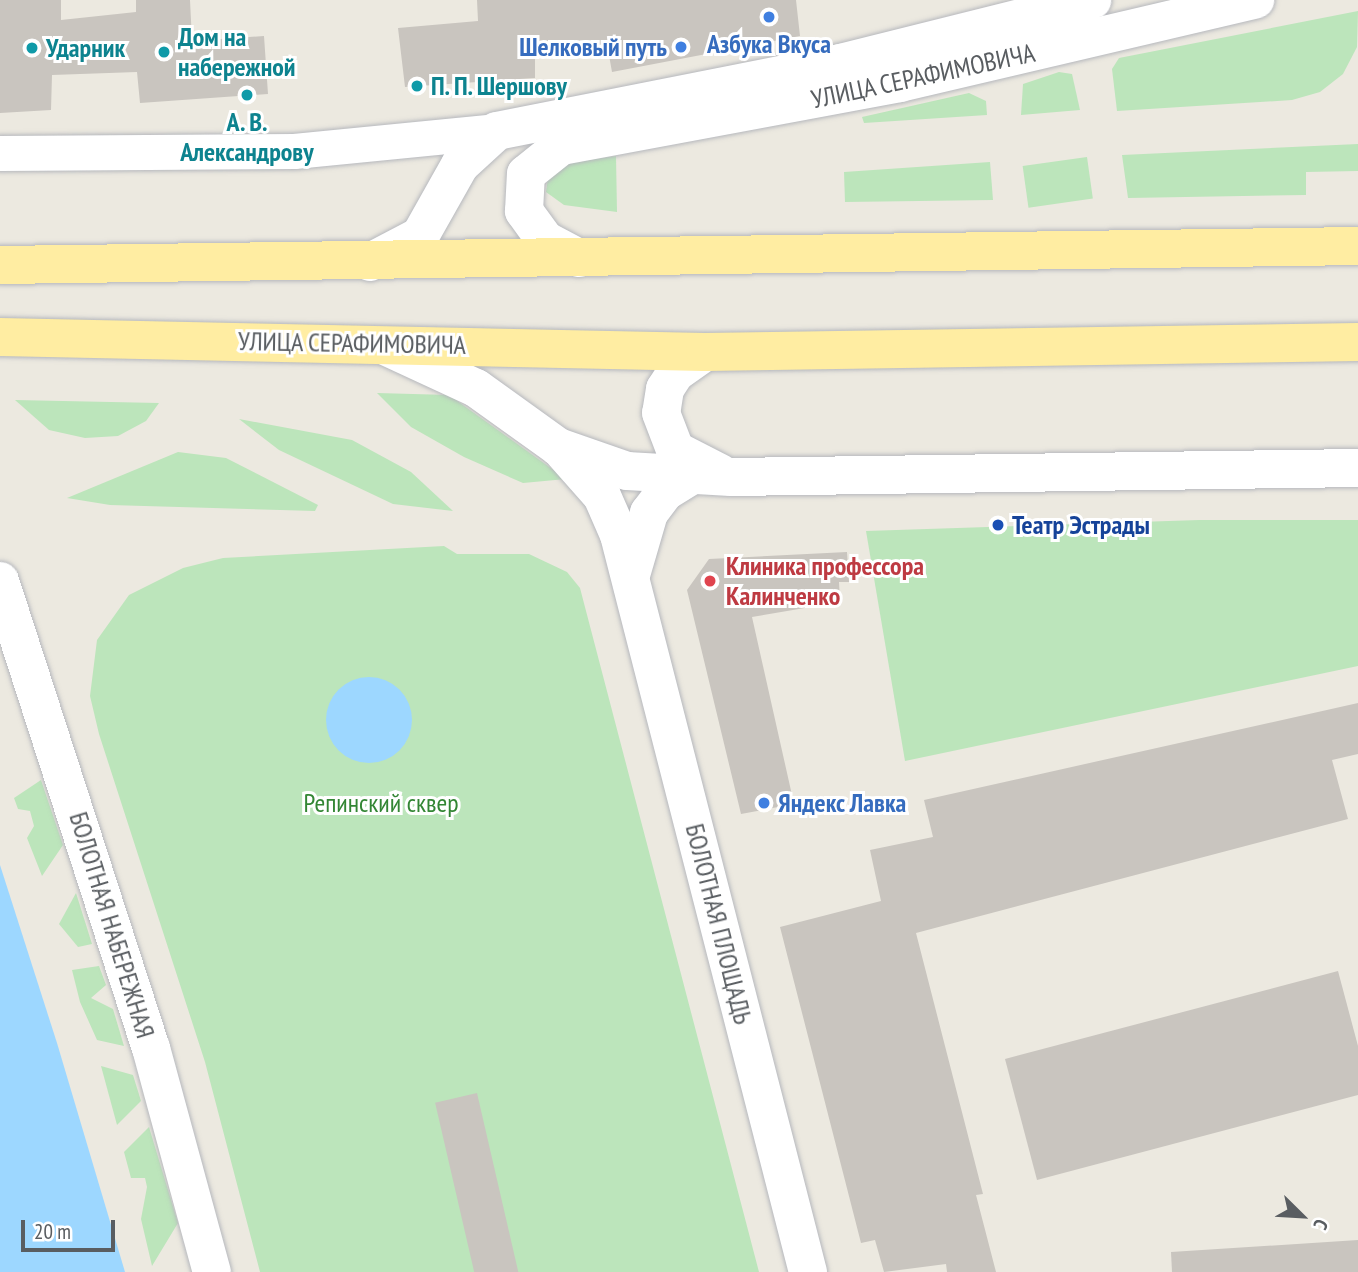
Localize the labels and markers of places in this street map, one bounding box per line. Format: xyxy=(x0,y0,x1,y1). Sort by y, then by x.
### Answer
marker: Азбука Вкуса xyxy=(761,9,777,25)
place label: Дом на набережной xyxy=(178,21,296,82)
place label: Азбука Вкуса xyxy=(707,28,831,60)
place label: Шелковый путь xyxy=(519,31,667,63)
place label: Ударник xyxy=(46,32,125,64)
marker: Шелковый путь xyxy=(673,39,689,55)
marker: Ударник xyxy=(24,40,40,56)
marker: Дом на набережной xyxy=(156,44,172,60)
place label: П. П. Шершову xyxy=(431,70,570,102)
marker: П. П. Шершову xyxy=(409,78,425,94)
marker: А. В. Александрову xyxy=(239,87,255,103)
place label: А. В. Александрову xyxy=(180,106,314,168)
place label: Театр Эстрады xyxy=(1012,509,1150,541)
marker: Театр Эстрады xyxy=(990,517,1006,533)
place label: Клиника профессора Калинченко xyxy=(726,550,924,612)
marker: Клиника профессора Калинченко xyxy=(700,571,720,591)
place label: Яндекс Лавка xyxy=(778,787,907,819)
marker: Яндекс Лавка xyxy=(756,795,772,811)

